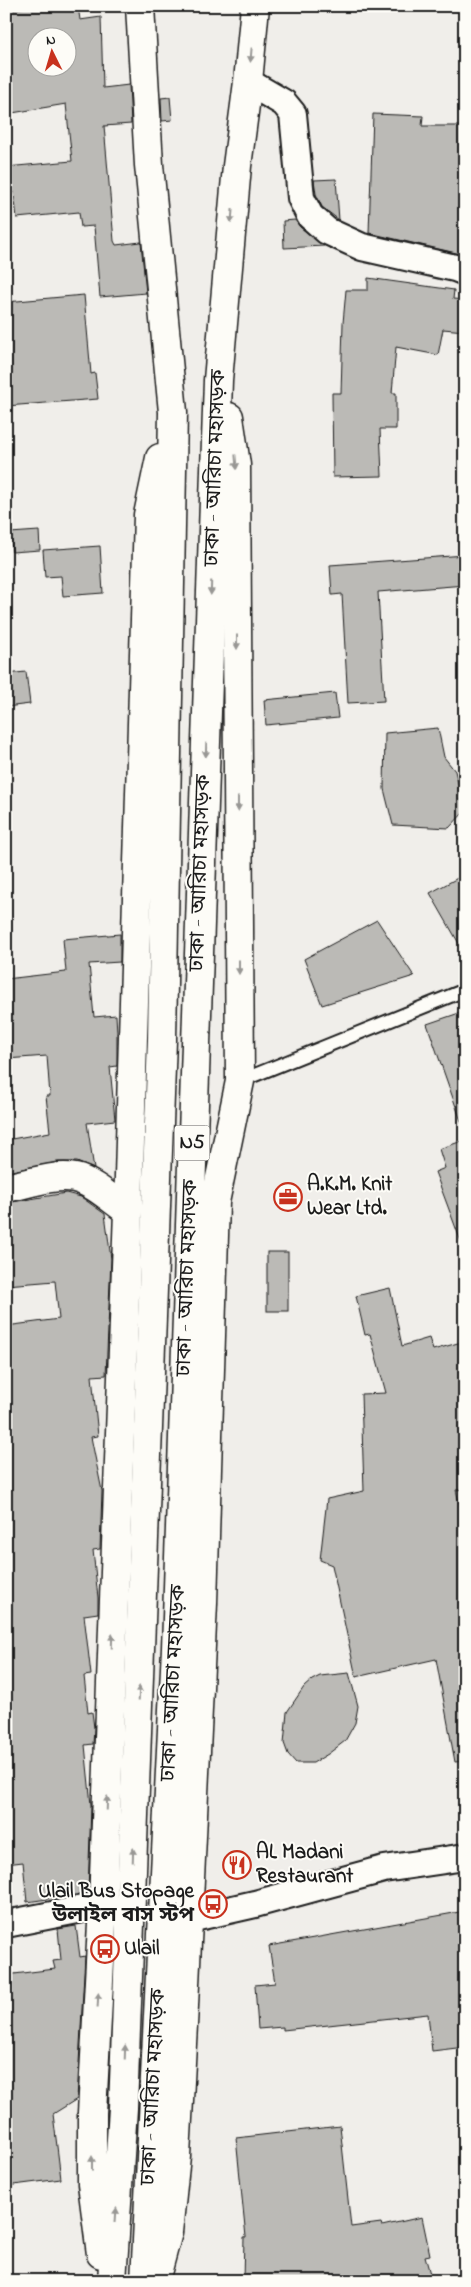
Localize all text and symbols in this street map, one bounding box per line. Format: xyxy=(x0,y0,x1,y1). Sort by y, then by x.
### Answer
north arrow xyxy=(28,28,78,78)
text: N xyxy=(45,30,57,51)
one-way arrow xyxy=(246,47,254,63)
one-way arrow xyxy=(228,209,236,225)
street label: ঢাকা - আরিচা মহাসড়ক xyxy=(198,368,234,568)
one-way arrow xyxy=(232,454,240,470)
one-way arrow xyxy=(207,580,215,596)
one-way arrow xyxy=(233,634,241,650)
one-way arrow xyxy=(201,743,209,759)
street label: ঢাকা - আরিচা মহাসড়ক xyxy=(183,773,219,973)
one-way arrow xyxy=(234,796,242,812)
one-way arrow xyxy=(235,959,243,975)
road number: N5 xyxy=(174,1126,210,1160)
place label: A.K.M. Knit Wear Ltd. xyxy=(307,1170,393,1224)
street label: ঢাকা - আরিচা মহাসড়ক xyxy=(170,1178,206,1378)
office icon: A.K.M. Knit Wear Ltd. xyxy=(273,1182,303,1212)
street label: ঢাকা - আরিচা মহাসড়ক xyxy=(154,1583,194,1783)
one-way arrow xyxy=(109,1632,117,1648)
one-way arrow xyxy=(135,1684,143,1700)
one-way arrow xyxy=(103,1795,111,1811)
place label: AL Madani Restaurant xyxy=(256,1838,354,1892)
one-way arrow xyxy=(129,1847,137,1863)
restaurant icon: AL Madani Restaurant xyxy=(222,1850,252,1880)
place label: Ulail Bus Stopage উলাইল বাস স্টপ xyxy=(38,1877,195,1931)
bus stop icon: Ulail Bus Stopage উলাইল বাস স্টপ xyxy=(198,1889,228,1919)
bus stop icon: Ulail xyxy=(90,1934,120,1964)
place label: Ulail xyxy=(124,1934,160,1964)
street label: ঢাকা - আরিচা মহাসড়ক xyxy=(134,1987,174,2187)
one-way arrow xyxy=(94,1992,102,2008)
one-way arrow xyxy=(122,2044,130,2060)
one-way arrow xyxy=(88,2155,96,2171)
one-way arrow xyxy=(113,2206,121,2222)

